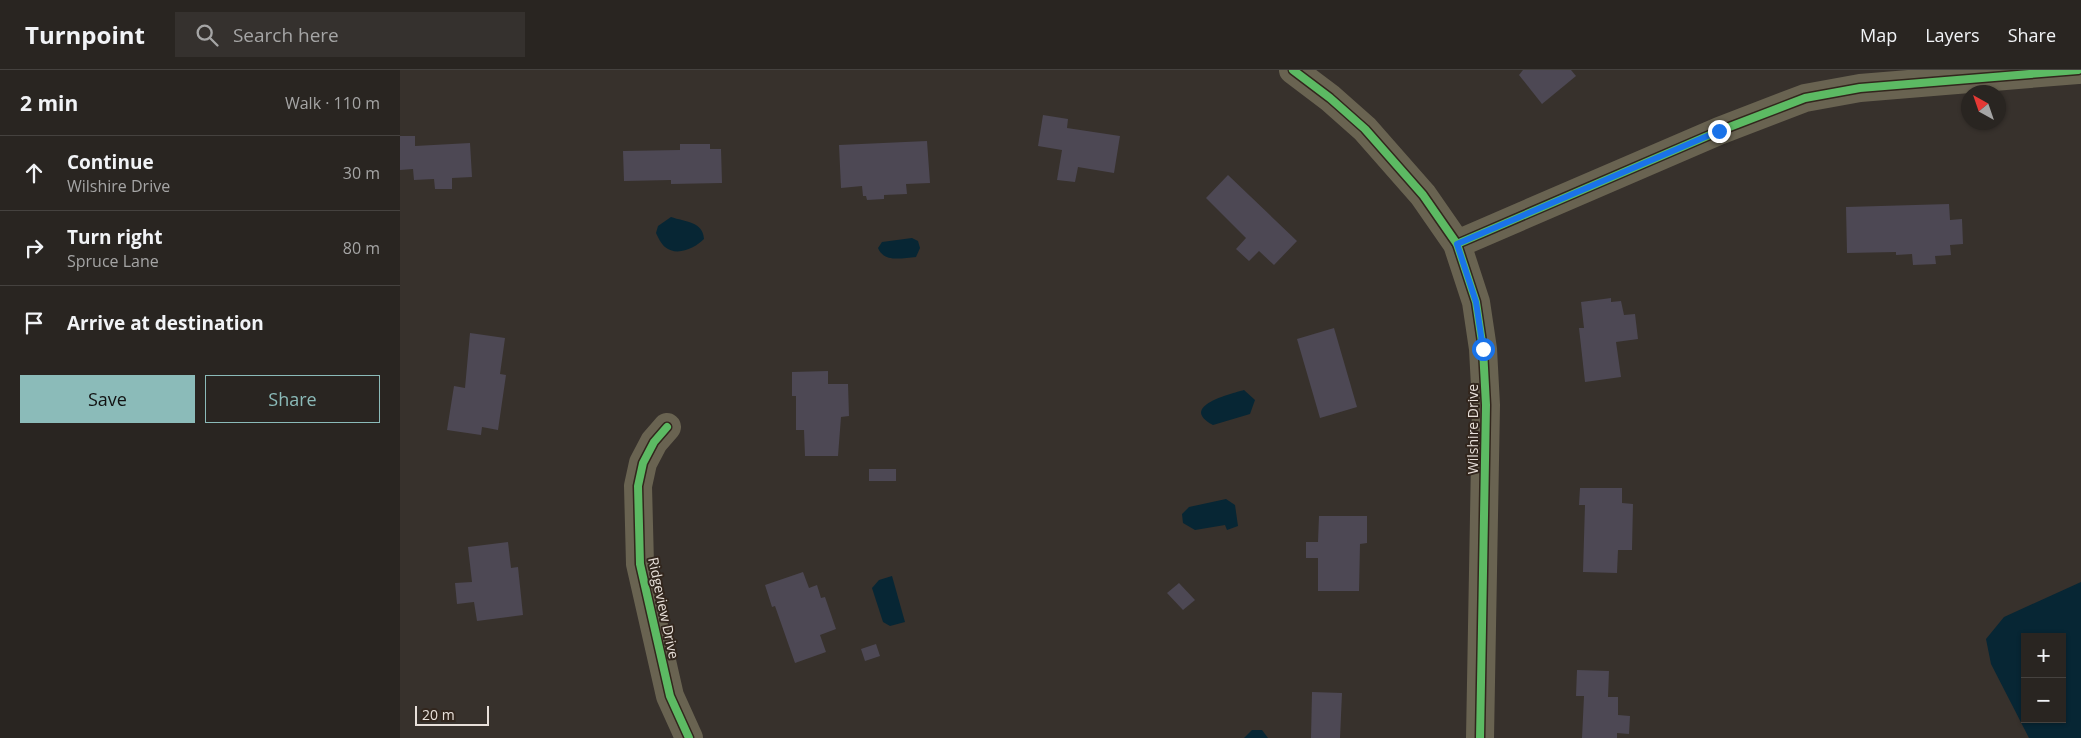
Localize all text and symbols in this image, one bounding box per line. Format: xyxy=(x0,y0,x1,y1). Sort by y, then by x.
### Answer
search box xyxy=(175,12,525,57)
text: Turnpoint xyxy=(25,18,145,51)
icon: search xyxy=(193,21,221,49)
text: Search here xyxy=(233,22,339,48)
text: Map xyxy=(1860,23,1897,47)
text: Layers xyxy=(1925,23,1980,47)
text: Share xyxy=(2008,23,2056,47)
north arrow xyxy=(1961,85,2006,130)
text: 2 min xyxy=(20,89,78,117)
text: Walk · 110 m xyxy=(285,92,380,114)
route end xyxy=(1708,120,1731,143)
text: Continue xyxy=(67,149,154,175)
icon: ahead xyxy=(20,159,48,187)
text: 30 m xyxy=(343,162,380,184)
text: Wilshire Drive xyxy=(67,175,170,197)
text: Turn right xyxy=(67,224,162,250)
icon: right xyxy=(20,234,48,262)
text: 80 m xyxy=(343,237,380,259)
text: Spruce Lane xyxy=(67,250,159,272)
icon: arrive xyxy=(20,309,48,337)
text: Arrive at destination xyxy=(67,310,264,336)
route start xyxy=(1472,338,1495,361)
button: Save xyxy=(20,375,195,423)
button: Share xyxy=(205,375,380,423)
street label: Wilshire Drive xyxy=(1463,384,1482,474)
street label: Ridgeview Drive xyxy=(644,555,684,661)
map controls xyxy=(2021,633,2066,723)
button: + xyxy=(2021,633,2066,678)
button: − xyxy=(2021,678,2066,723)
scale bar xyxy=(415,703,489,726)
text: 20 m xyxy=(422,705,455,724)

